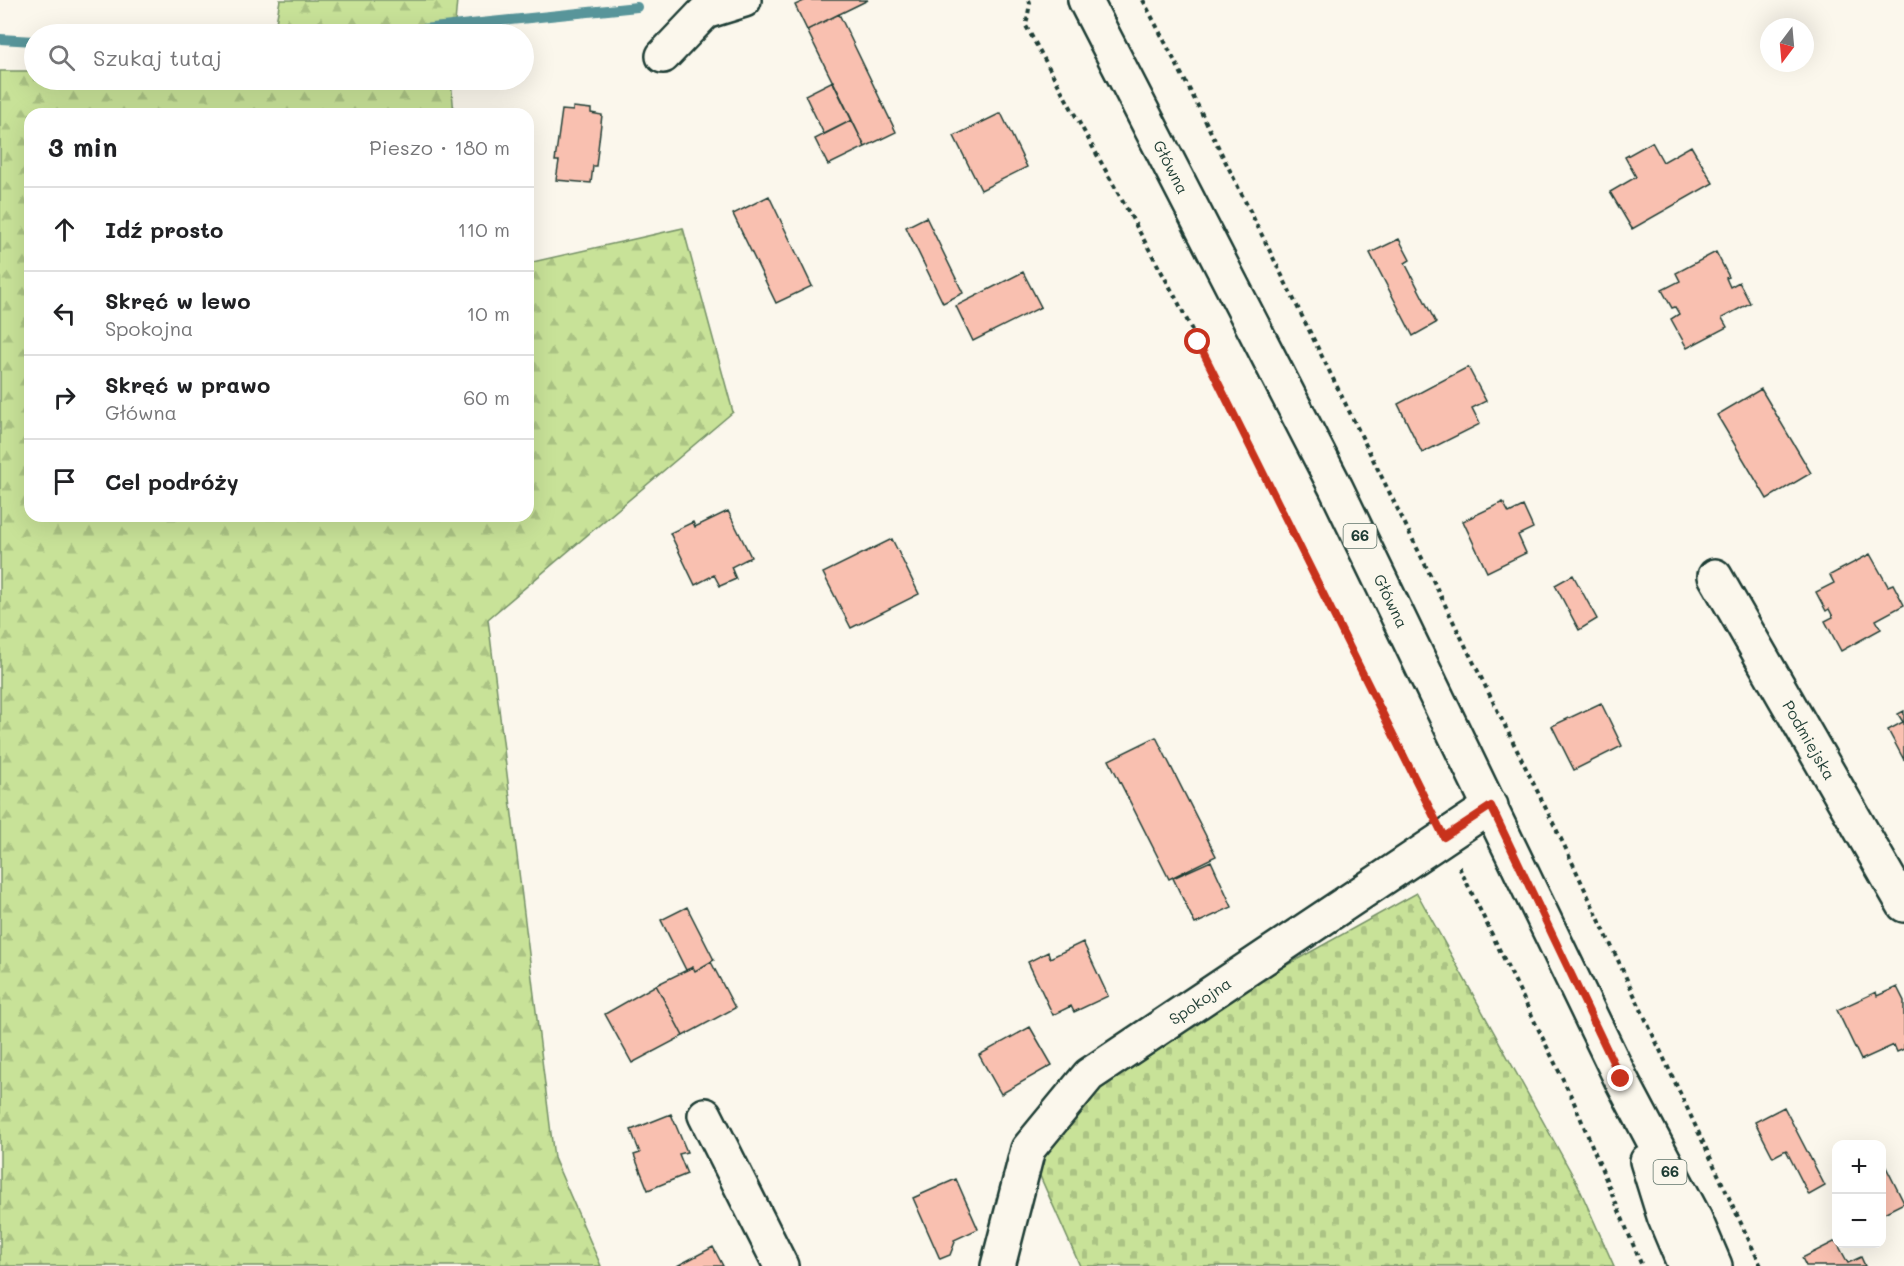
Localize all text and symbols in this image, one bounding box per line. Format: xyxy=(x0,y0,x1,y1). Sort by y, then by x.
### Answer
north arrow xyxy=(1760,18,1814,72)
search box xyxy=(24,24,534,90)
icon: search xyxy=(45,41,78,74)
text: Szukaj tutaj xyxy=(93,43,222,72)
text: 3 min xyxy=(48,130,117,164)
text: Pieszo · 180 m xyxy=(369,134,510,160)
street label: Główna xyxy=(1149,136,1194,197)
icon: ahead xyxy=(48,213,81,246)
text: Idź prosto xyxy=(105,215,223,244)
text: 110 m xyxy=(457,216,510,242)
text: Skręć w lewo xyxy=(105,286,251,315)
icon: left xyxy=(48,297,81,330)
text: 10 m xyxy=(466,300,510,326)
text: Spokojna xyxy=(105,315,193,341)
route start xyxy=(1184,328,1210,354)
text: Skręć w prawo xyxy=(105,370,270,399)
icon: right xyxy=(48,381,81,414)
text: 60 m xyxy=(463,384,510,410)
text: Główna xyxy=(105,399,177,425)
icon: arrive xyxy=(48,465,81,498)
text: Cel podróży xyxy=(105,467,239,496)
road number: 66 xyxy=(1344,524,1376,548)
street label: Główna xyxy=(1369,570,1414,631)
street label: Podmiejska xyxy=(1778,696,1841,783)
street label: Spokojna xyxy=(1165,972,1235,1029)
route end xyxy=(1607,1065,1633,1091)
map controls xyxy=(1832,1140,1886,1248)
button: + xyxy=(1832,1140,1886,1194)
road number: 66 xyxy=(1654,1160,1686,1184)
button: − xyxy=(1832,1194,1886,1248)

